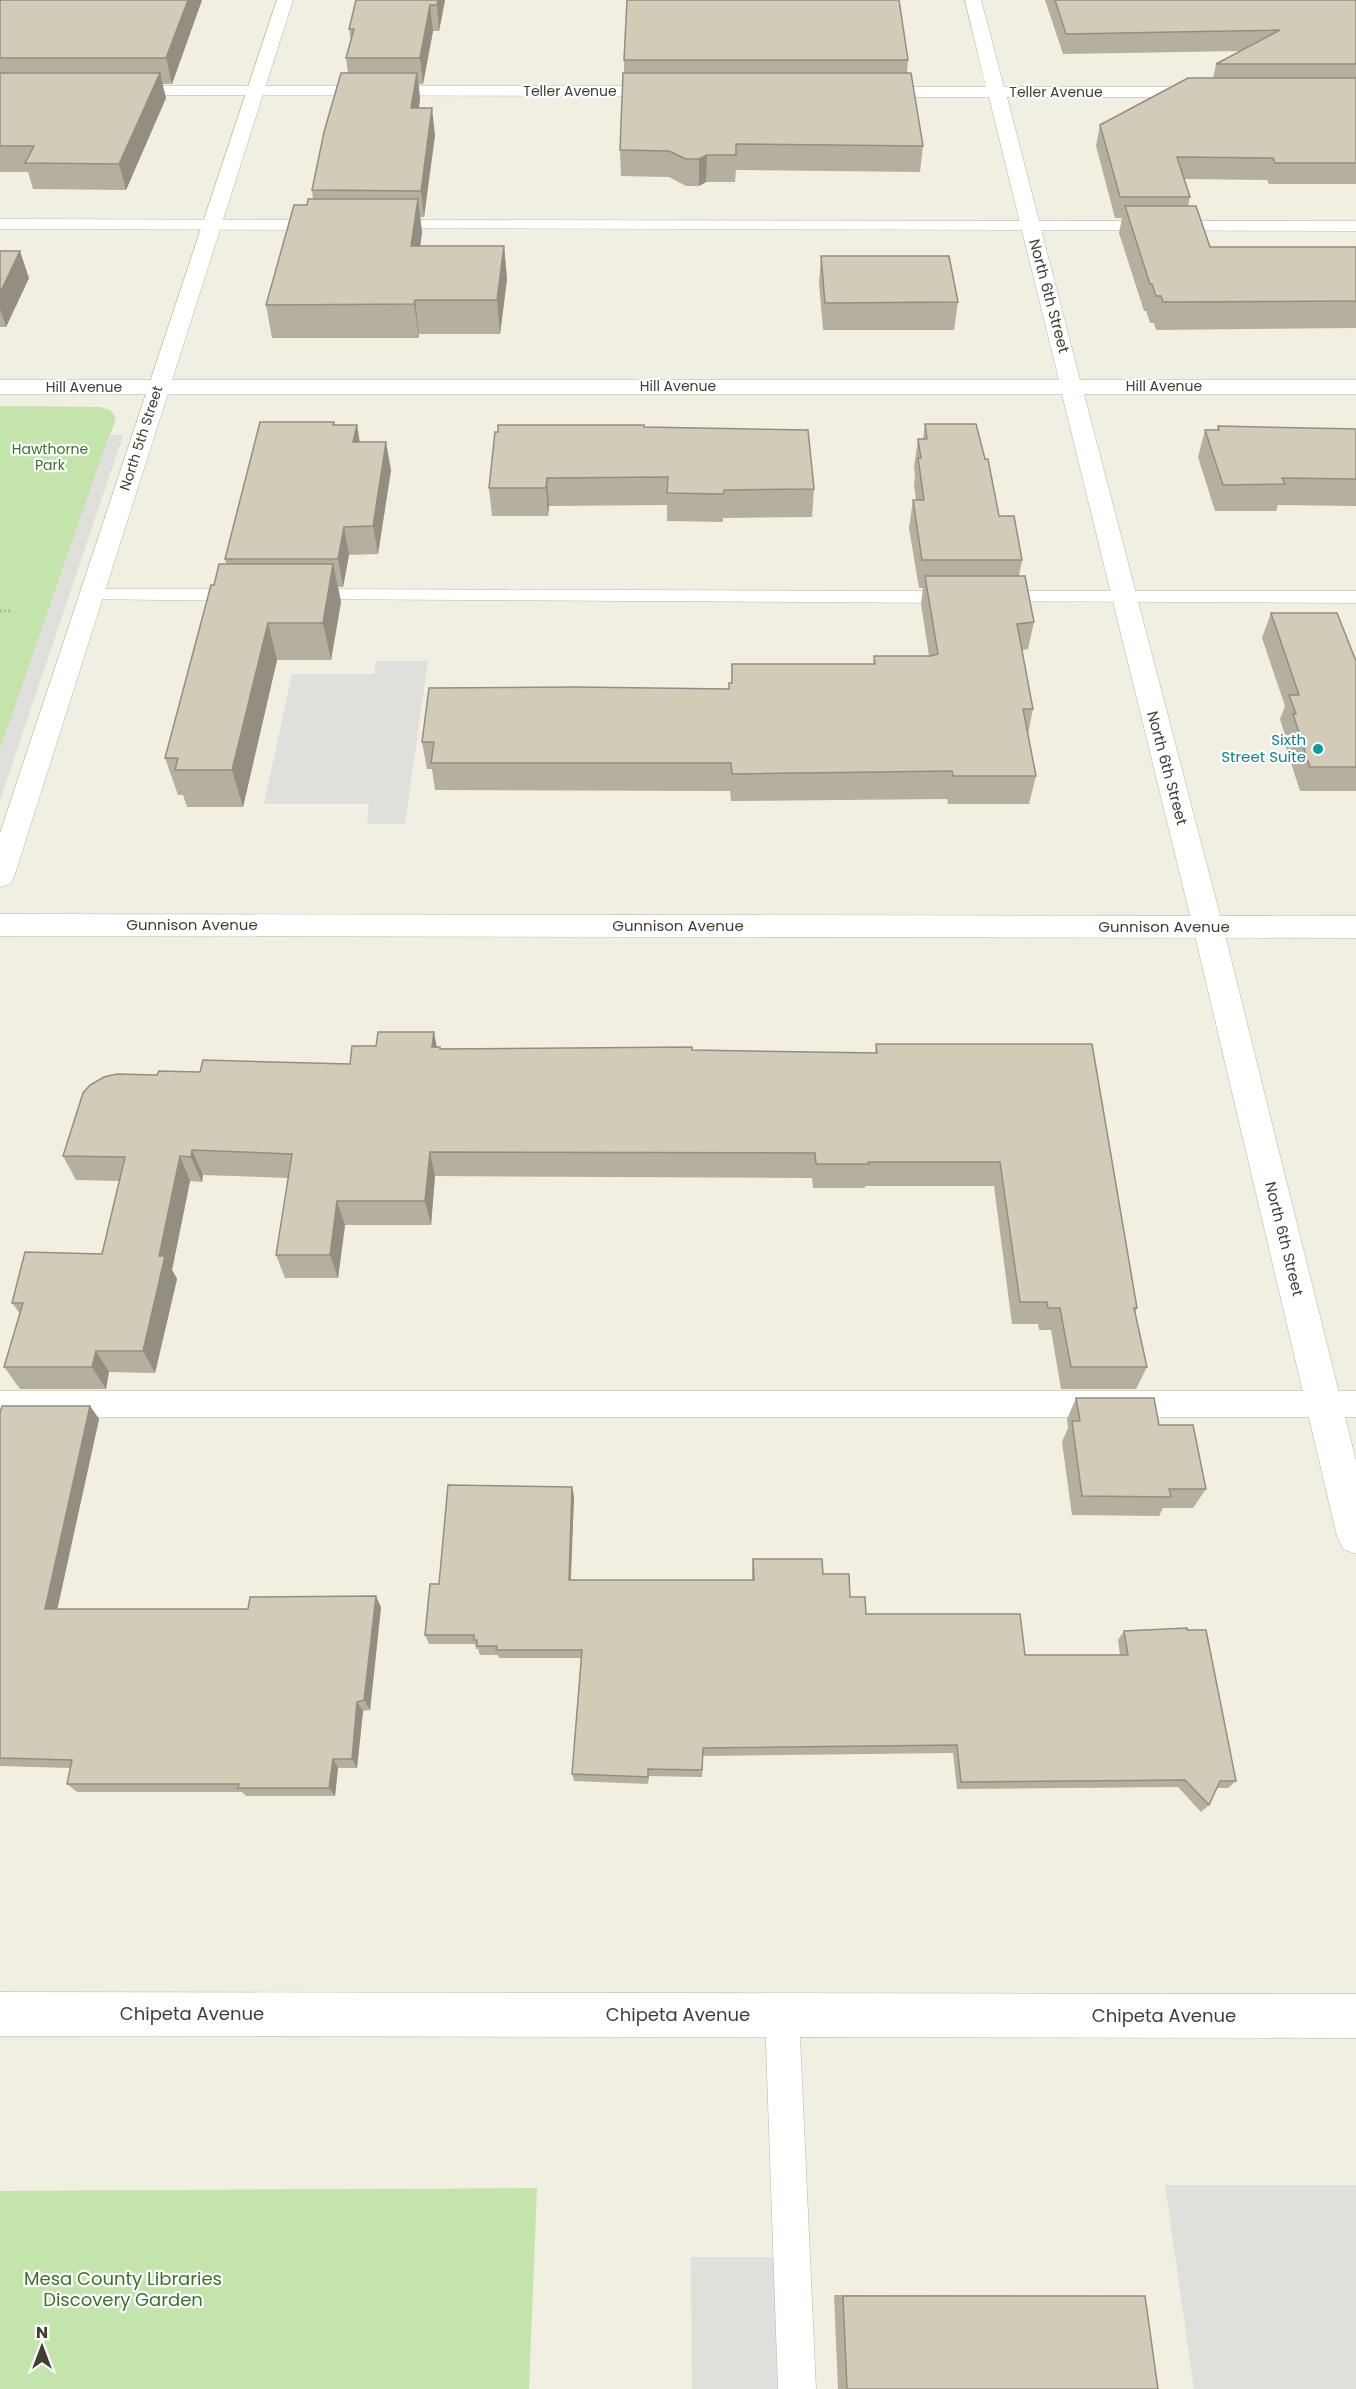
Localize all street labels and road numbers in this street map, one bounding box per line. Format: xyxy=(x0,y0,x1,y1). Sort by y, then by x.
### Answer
street label: Teller Avenue xyxy=(523,81,617,101)
street label: Teller Avenue xyxy=(1009,82,1103,102)
street label: North 6th Street xyxy=(1024,236,1075,355)
street label: Hill Avenue xyxy=(640,376,716,396)
street label: Hill Avenue xyxy=(1126,376,1202,396)
street label: Hill Avenue xyxy=(46,377,122,397)
street label: North 5th Street xyxy=(115,383,167,493)
street label: North 6th Street xyxy=(1142,708,1193,827)
street label: Gunnison Avenue xyxy=(126,914,258,935)
street label: Gunnison Avenue xyxy=(612,915,744,936)
street label: Gunnison Avenue xyxy=(1098,916,1230,937)
street label: North 6th Street xyxy=(1260,1179,1309,1298)
street label: Chipeta Avenue xyxy=(120,2001,264,2026)
street label: Chipeta Avenue xyxy=(606,2002,750,2027)
street label: Chipeta Avenue xyxy=(1092,2003,1236,2028)

